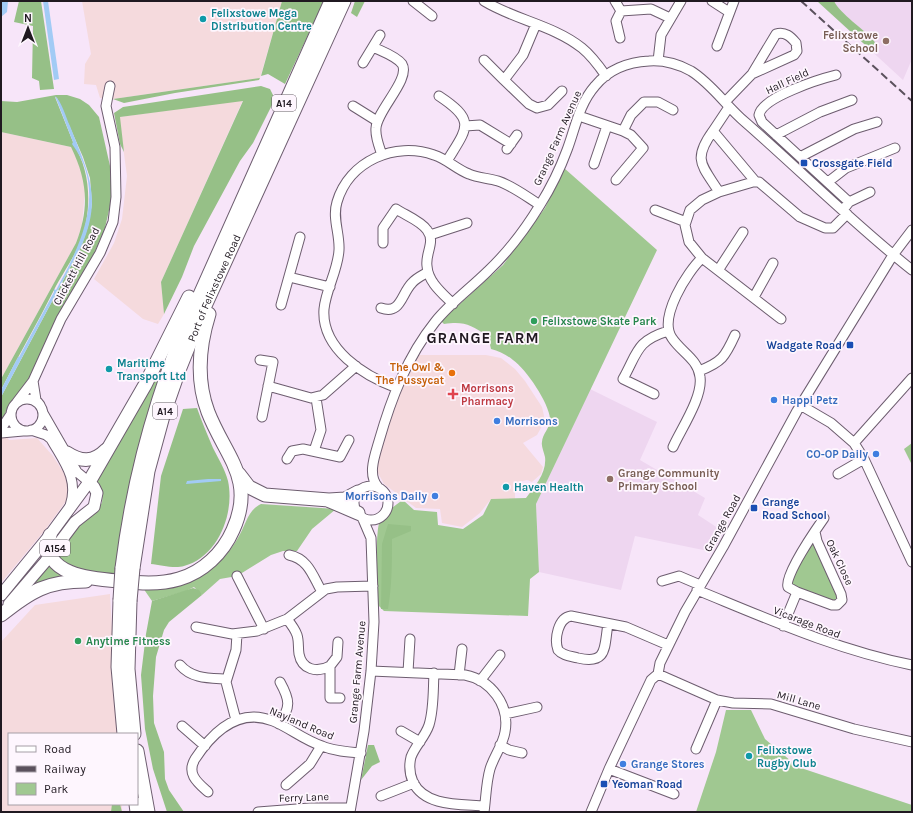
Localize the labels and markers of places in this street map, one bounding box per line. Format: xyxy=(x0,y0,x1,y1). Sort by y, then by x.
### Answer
place label: Felixstowe Mega Distribution Centre xyxy=(211,7,312,33)
marker: Felixstowe Mega Distribution Centre xyxy=(198,14,208,24)
place label: Felixstowe School xyxy=(823,29,878,55)
marker: Felixstowe School xyxy=(881,36,891,46)
place label: Crossgate Field xyxy=(812,157,892,170)
marker: Crossgate Field xyxy=(799,158,809,168)
place label: Felixstowe Skate Park xyxy=(542,315,657,328)
marker: Felixstowe Skate Park xyxy=(529,316,539,326)
place label: Wadgate Road xyxy=(767,339,842,352)
marker: Wadgate Road xyxy=(845,340,855,350)
place label: Maritime Transport Ltd xyxy=(117,357,186,383)
place label: The Owl & The Pussycat xyxy=(376,361,445,387)
marker: Maritime Transport Ltd xyxy=(104,364,114,374)
marker: The Owl & The Pussycat xyxy=(447,368,457,378)
place label: Morrisons Pharmacy xyxy=(461,382,514,408)
marker: Morrisons Pharmacy xyxy=(448,389,458,399)
place label: Happi Petz xyxy=(782,394,838,407)
marker: Happi Petz xyxy=(769,395,779,405)
place label: Morrisons xyxy=(505,415,558,428)
marker: Morrisons xyxy=(492,416,502,426)
place label: CO-OP Daily xyxy=(806,448,868,461)
marker: CO-OP Daily xyxy=(871,449,881,459)
place label: Grange Community Primary School xyxy=(618,467,720,493)
marker: Grange Community Primary School xyxy=(605,474,615,484)
place label: Haven Health xyxy=(514,481,584,494)
marker: Haven Health xyxy=(501,482,511,492)
place label: Morrisons Daily xyxy=(345,490,427,503)
marker: Morrisons Daily xyxy=(430,491,440,501)
place label: Grange Road School xyxy=(762,496,827,522)
marker: Grange Road School xyxy=(749,503,759,513)
place label: Anytime Fitness xyxy=(86,635,171,648)
marker: Anytime Fitness xyxy=(73,636,83,646)
place label: Felixstowe Rugby Club xyxy=(757,744,817,770)
marker: Felixstowe Rugby Club xyxy=(744,751,754,761)
place label: Grange Stores xyxy=(631,758,705,771)
marker: Grange Stores xyxy=(618,759,628,769)
place label: Yeoman Road xyxy=(612,778,683,791)
marker: Yeoman Road xyxy=(599,779,609,789)

